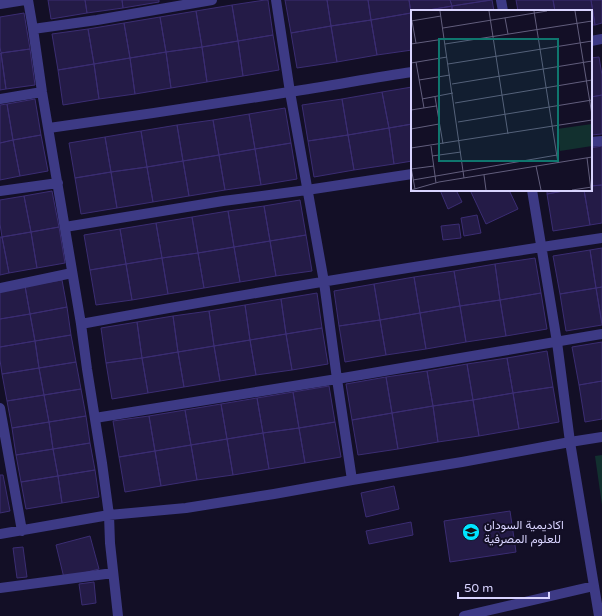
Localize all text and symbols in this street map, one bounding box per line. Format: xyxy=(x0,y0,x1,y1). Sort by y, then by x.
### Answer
inset map xyxy=(411,10,592,191)
place label: اكاديمية السودان للعلوم المصرفية xyxy=(484,518,564,547)
school or university icon: اكاديمية السودان للعلوم المصرفية xyxy=(461,522,481,542)
scale bar xyxy=(458,574,549,600)
text: 50 m xyxy=(464,581,493,595)

